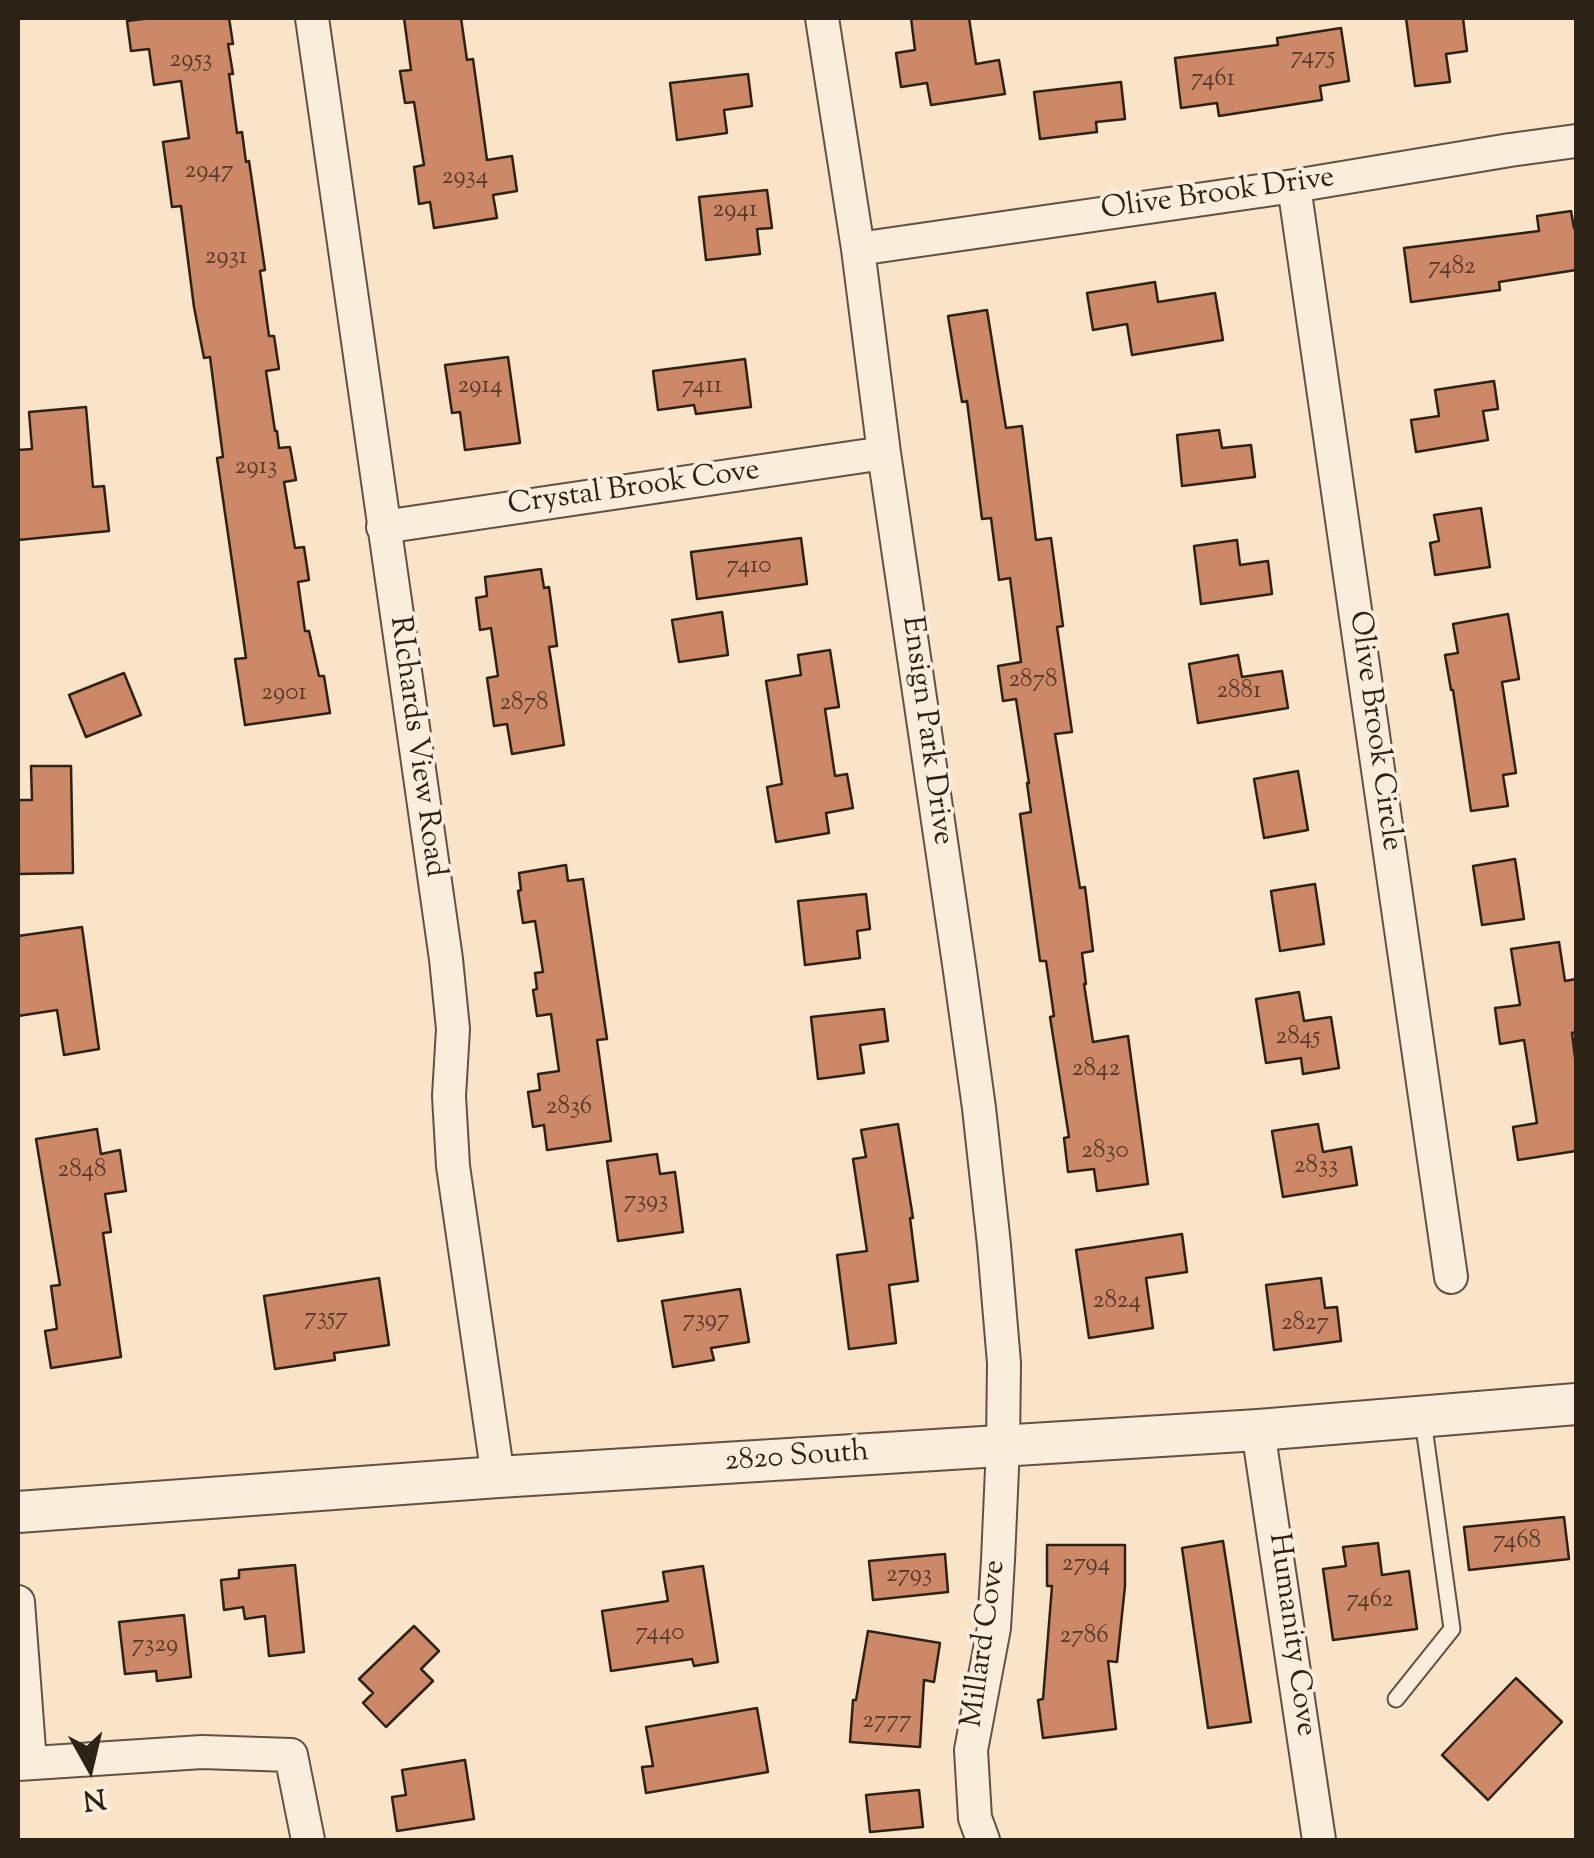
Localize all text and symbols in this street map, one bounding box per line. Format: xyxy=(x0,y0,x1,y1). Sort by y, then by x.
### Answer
house number: 7475 xyxy=(1291,44,1335,74)
house number: 2953 xyxy=(170,47,212,77)
house number: 7461 xyxy=(1191,66,1235,96)
house number: 2947 xyxy=(185,158,233,188)
street label: Olive Brook Drive xyxy=(1099,162,1337,230)
house number: 2934 xyxy=(442,164,488,194)
house number: 2941 xyxy=(713,197,757,227)
house number: 2931 xyxy=(205,244,247,274)
house number: 7482 xyxy=(1428,254,1476,284)
house number: 2914 xyxy=(458,373,502,403)
house number: 7411 xyxy=(682,373,722,403)
house number: 2913 xyxy=(235,454,277,484)
street label: Crystal Brook Cove xyxy=(506,455,762,525)
house number: 7410 xyxy=(727,553,771,583)
street label: Olive Brook Circle xyxy=(1338,609,1408,853)
street label: RIchards View Road xyxy=(379,614,451,880)
street label: Ensign Park Drive xyxy=(891,614,959,848)
house number: 2878 xyxy=(1008,667,1058,697)
house number: 2881 xyxy=(1216,678,1262,708)
house number: 2901 xyxy=(261,680,307,710)
house number: 2878 xyxy=(499,690,549,720)
house number: 2845 xyxy=(1275,1024,1321,1054)
house number: 2842 xyxy=(1072,1056,1120,1086)
house number: 2836 xyxy=(546,1094,592,1124)
house number: 2830 xyxy=(1081,1138,1129,1168)
house number: 2833 xyxy=(1294,1153,1338,1183)
house number: 2848 xyxy=(57,1157,107,1187)
house number: 7393 xyxy=(624,1188,668,1218)
house number: 2824 xyxy=(1093,1288,1141,1318)
house number: 7357 xyxy=(304,1305,348,1335)
house number: 7397 xyxy=(682,1307,730,1337)
house number: 2827 xyxy=(1281,1310,1329,1340)
street label: 2820 South xyxy=(724,1436,870,1482)
house number: 7468 xyxy=(1493,1528,1541,1558)
street label: Humanity Cove xyxy=(1258,1531,1322,1739)
house number: 2794 xyxy=(1062,1551,1110,1581)
street label: Millard Cove xyxy=(956,1558,1016,1730)
house number: 2793 xyxy=(886,1562,932,1592)
house number: 7462 xyxy=(1346,1587,1394,1617)
house number: 7440 xyxy=(635,1620,685,1650)
house number: 2786 xyxy=(1059,1623,1109,1653)
house number: 7329 xyxy=(132,1632,178,1662)
house number: 2777 xyxy=(862,1708,912,1738)
north arrow xyxy=(40,1718,140,1818)
text: N xyxy=(80,1776,108,1819)

